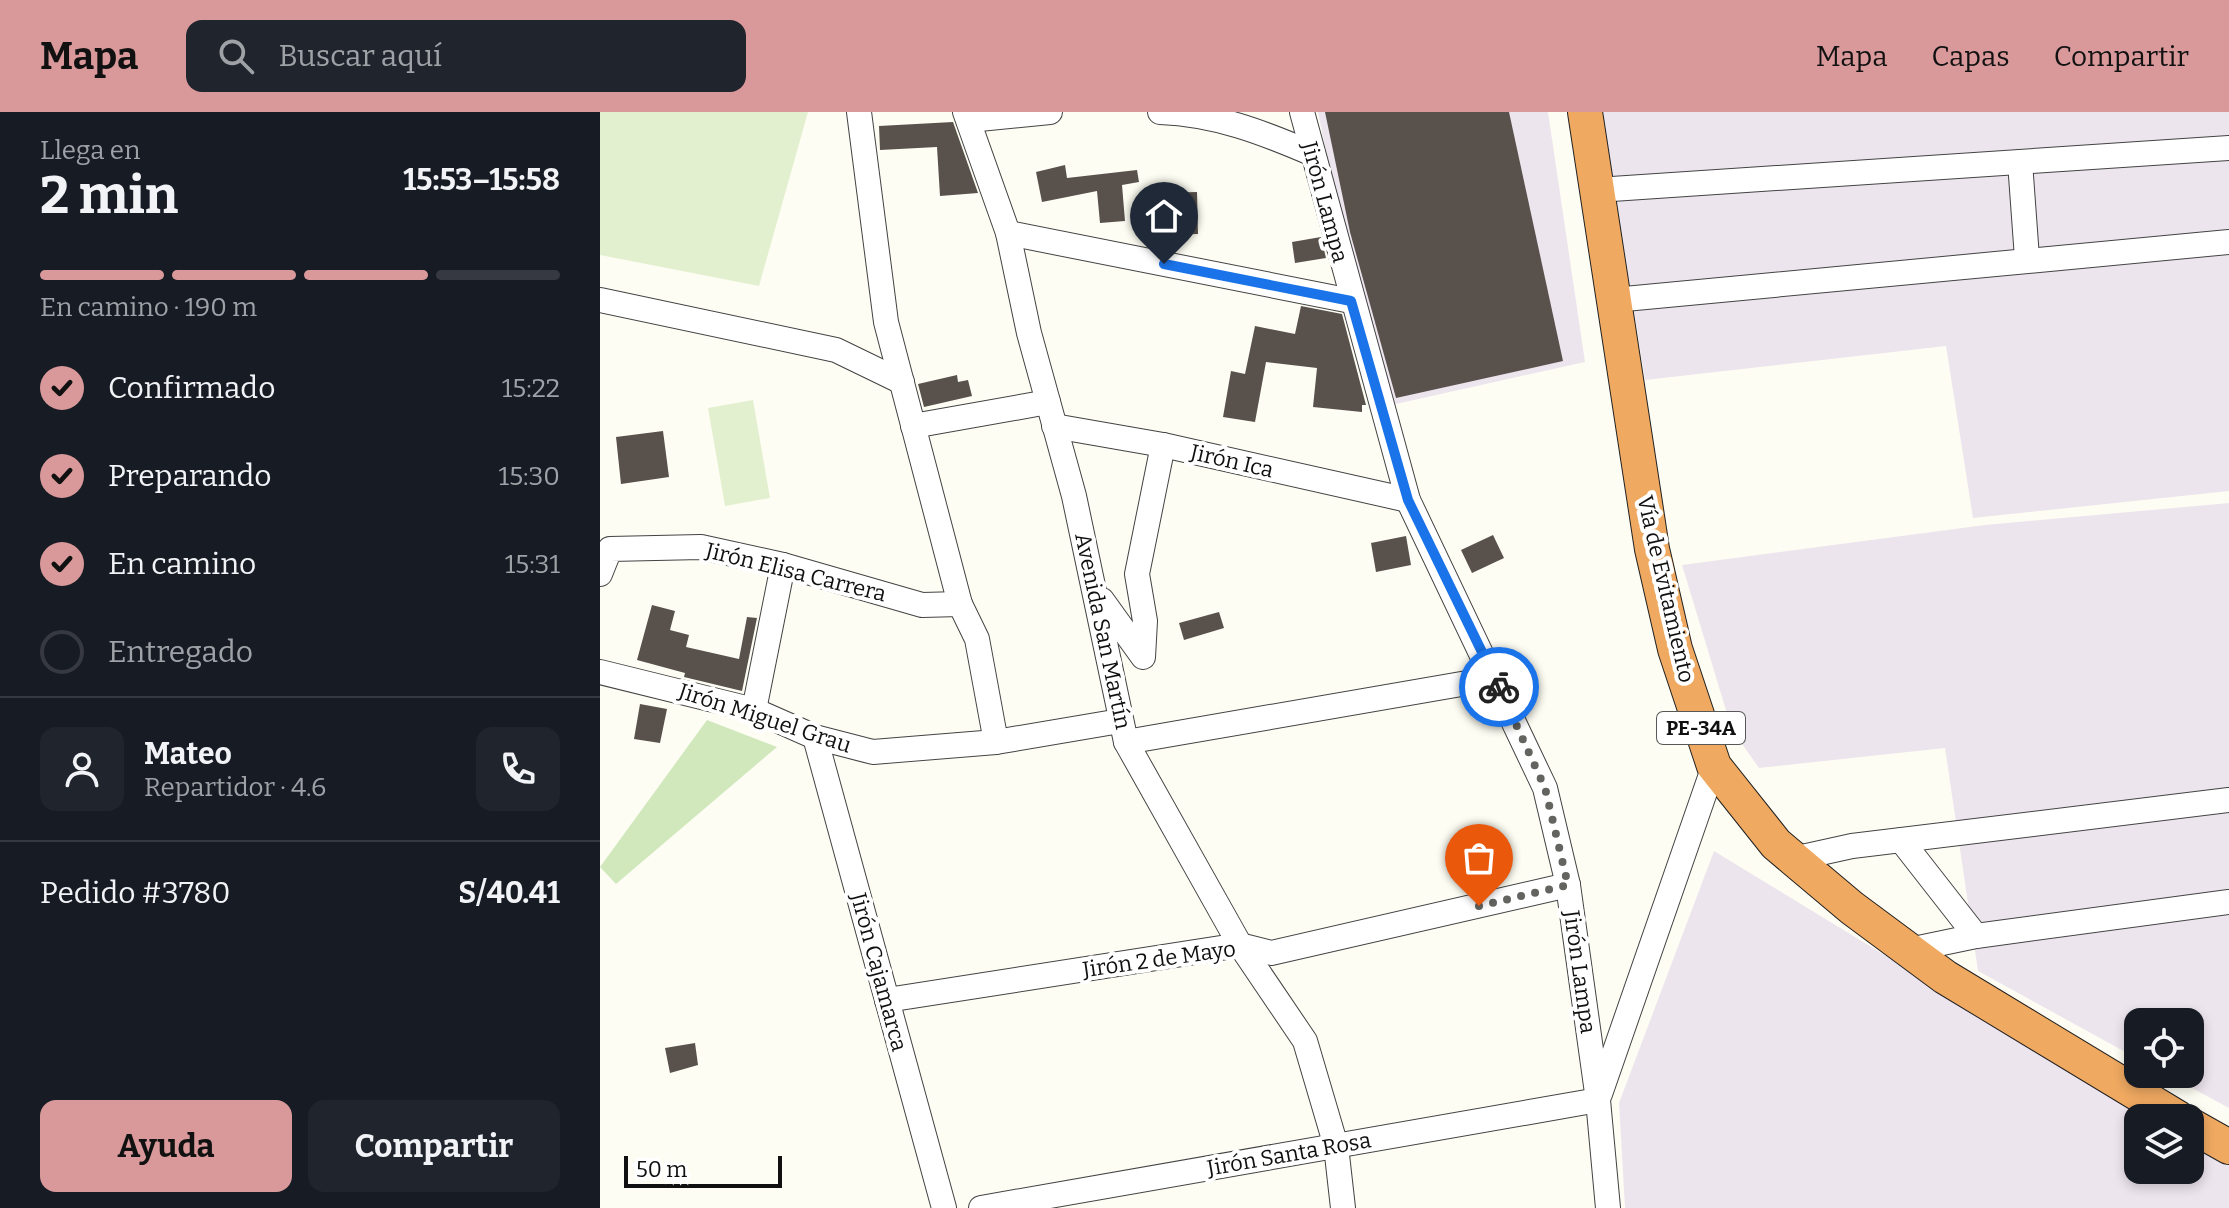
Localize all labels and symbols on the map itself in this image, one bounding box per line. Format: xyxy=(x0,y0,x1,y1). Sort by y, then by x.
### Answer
street label: Jirón Lampa xyxy=(1296,138,1354,265)
pin xyxy=(1130,182,1198,264)
street label: Jirón Ica xyxy=(1187,438,1276,484)
street label: Vía de Evitamiento xyxy=(1631,493,1701,685)
street label: Avenida San Martín xyxy=(1069,530,1137,732)
street label: Jirón Elisa Carrera xyxy=(702,536,889,607)
courier xyxy=(1459,647,1539,727)
street label: Jirón Miguel Grau xyxy=(674,677,855,759)
road number: PE-34A xyxy=(1657,712,1745,744)
pin xyxy=(1445,824,1513,906)
street label: Jirón Cajamarca xyxy=(845,889,913,1054)
street label: Jirón Lampa xyxy=(1558,908,1602,1035)
street label: Jirón 2 de Mayo xyxy=(1080,935,1237,983)
street label: Jirón Santa Rosa xyxy=(1204,1126,1373,1182)
scale bar xyxy=(624,1152,782,1188)

